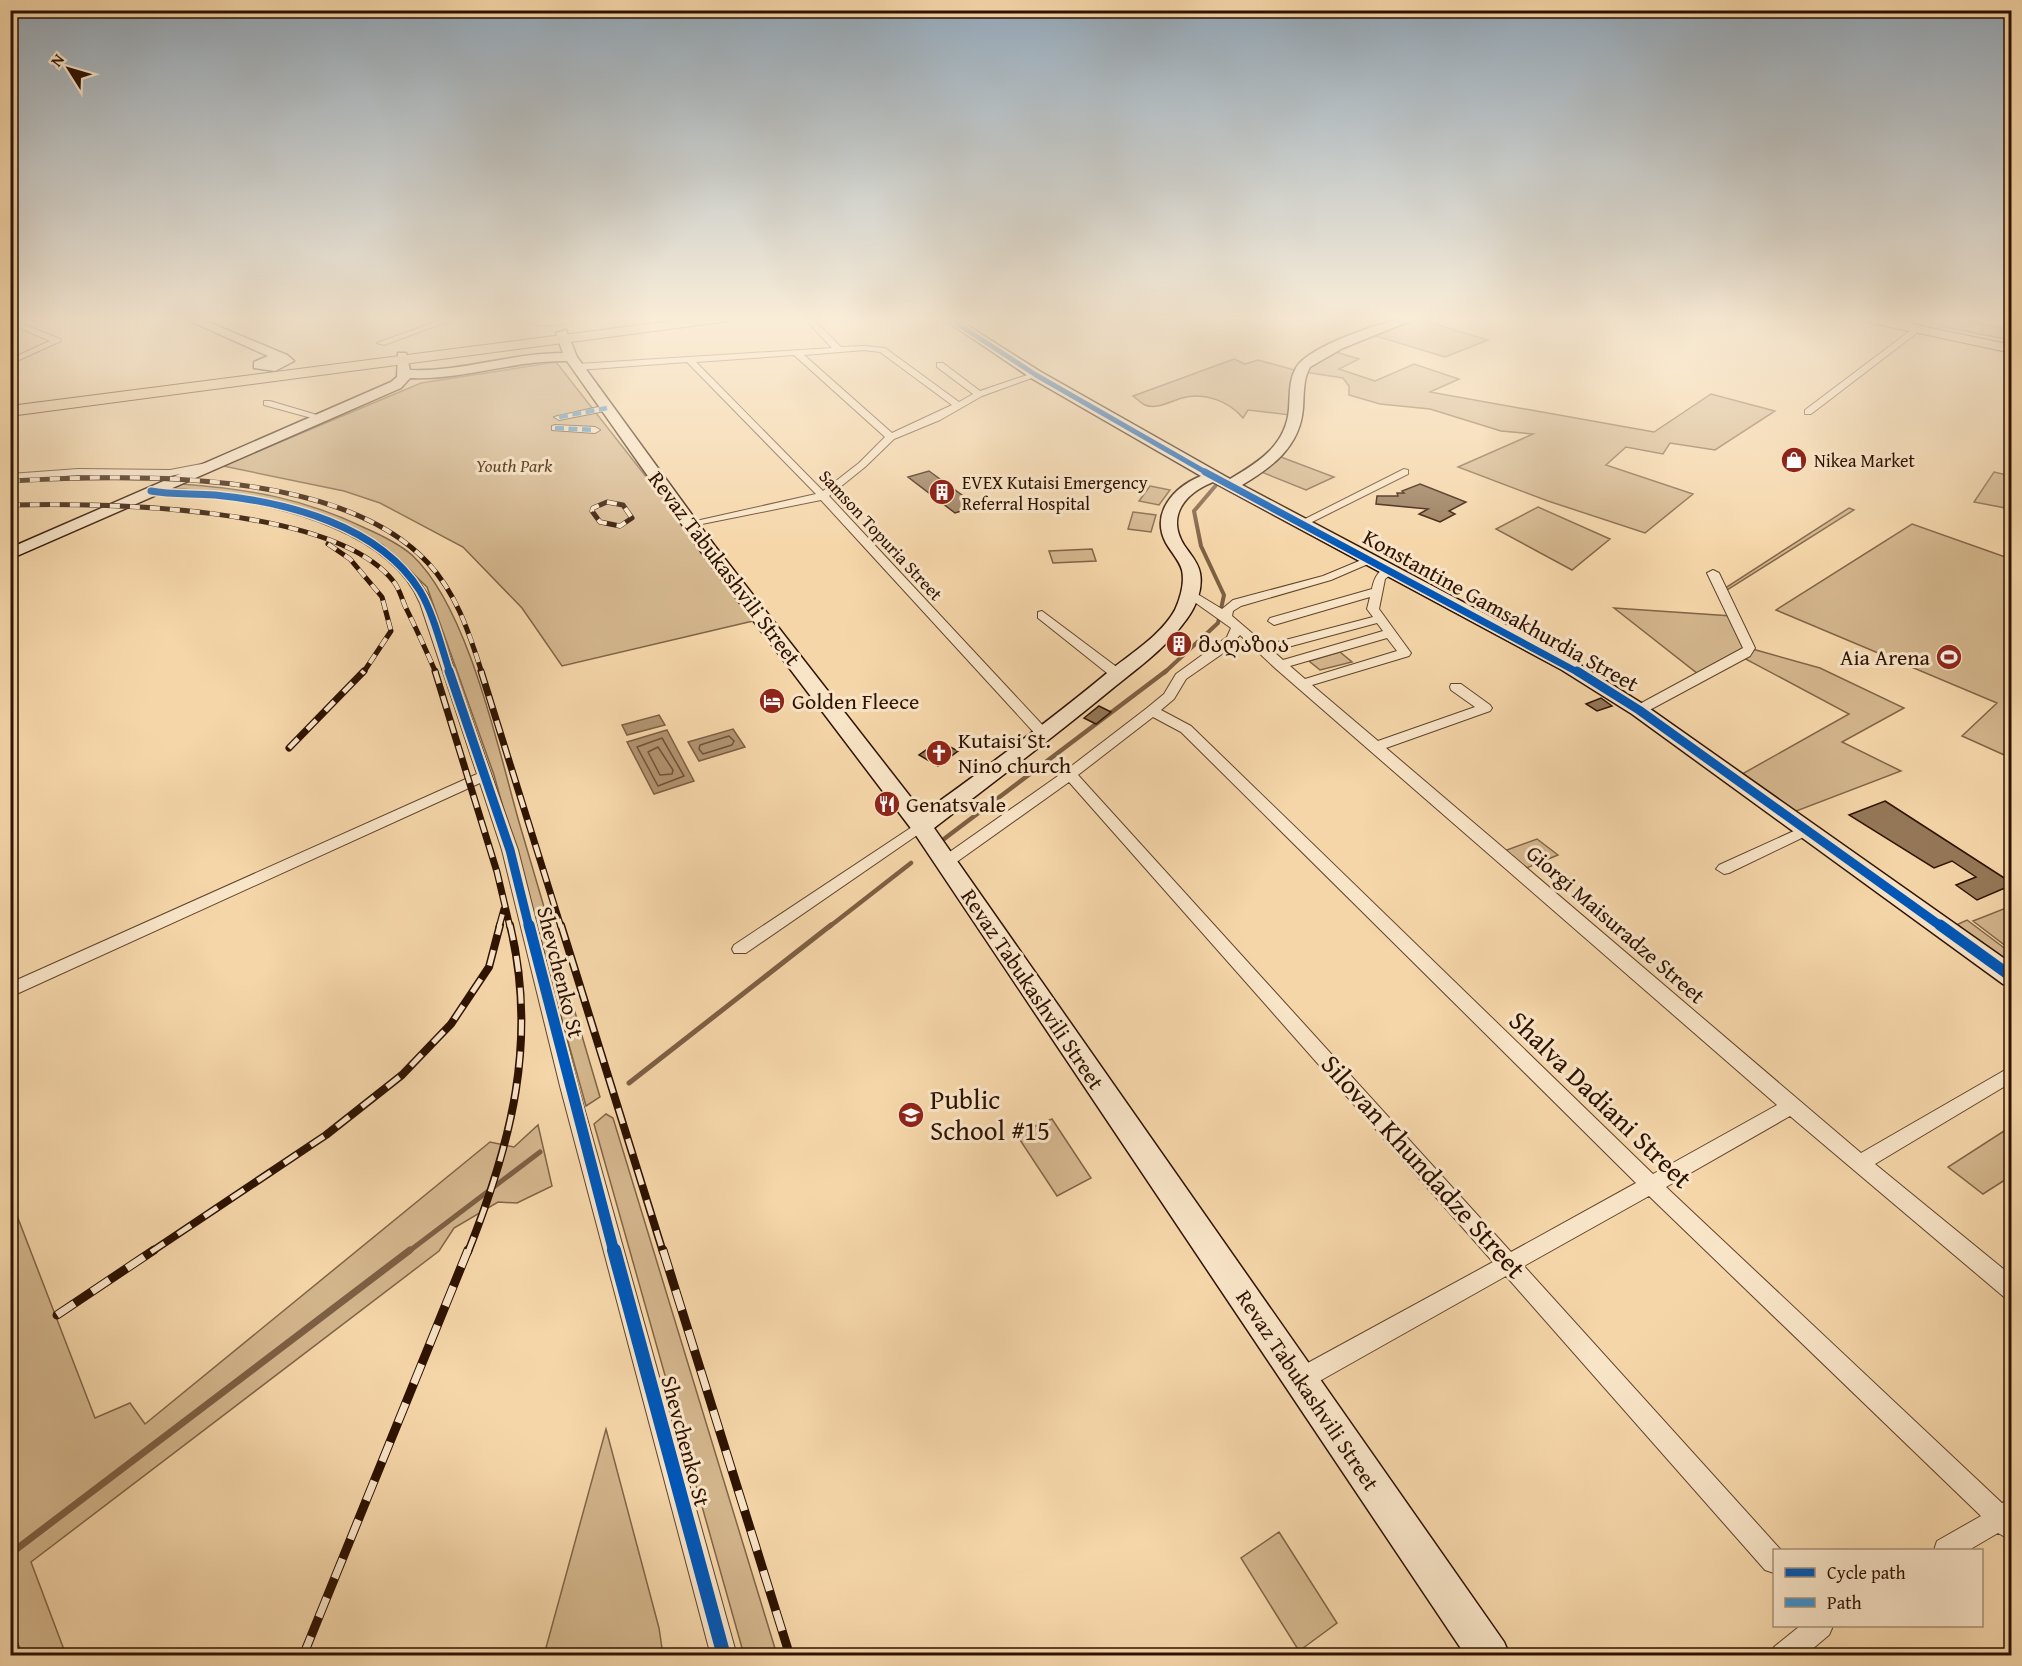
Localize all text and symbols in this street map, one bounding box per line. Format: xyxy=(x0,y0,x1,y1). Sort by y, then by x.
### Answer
north arrow xyxy=(39,39,99,99)
text: N xyxy=(44,48,70,71)
shop icon: Nikea Market xyxy=(1779,445,1809,475)
place label: Nikea Market xyxy=(1814,447,1915,474)
park label: Youth Park xyxy=(476,452,553,479)
street label: Samson Topuria Street xyxy=(813,463,950,607)
street label: Revaz Tabukashvili Street xyxy=(641,464,809,672)
place label: EVEX Kutaisi Emergency Referral Hospital xyxy=(962,469,1148,517)
building icon: EVEX Kutaisi Emergency Referral Hospital xyxy=(927,477,957,507)
street label: Konstantine Gamsakhurdia Street xyxy=(1357,521,1645,699)
place label: მაღაზია xyxy=(1198,628,1289,660)
building icon: მაღაზია xyxy=(1164,629,1194,659)
place label: Aia Arena xyxy=(1840,641,1931,673)
sports icon: Aia Arena xyxy=(1934,642,1964,672)
place label: Golden Fleece xyxy=(792,685,919,717)
hotel icon: Golden Fleece xyxy=(757,686,787,716)
place label: Kutaisi St. Nino church xyxy=(958,724,1072,781)
church icon: Kutaisi St. Nino church xyxy=(924,738,954,768)
place label: Genatsvale xyxy=(906,788,1006,820)
restaurant icon: Genatsvale xyxy=(872,789,902,819)
street label: Giorgi Maisuradze Street xyxy=(1519,837,1713,1011)
street label: Revaz Tabukashvili Street xyxy=(954,882,1112,1096)
street label: Shevchenko St xyxy=(529,903,593,1041)
street label: Shalva Dadiani Street xyxy=(1500,1001,1702,1197)
street label: Silovan Khundadze Street xyxy=(1312,1045,1536,1287)
place label: Public School #15 xyxy=(930,1079,1050,1150)
school or university icon: Public School #15 xyxy=(896,1100,926,1130)
street label: Revaz Tabukashvili Street xyxy=(1229,1283,1387,1497)
street label: Shevchenko St xyxy=(653,1372,719,1510)
legend xyxy=(1773,1549,1983,1627)
text: Cycle path xyxy=(1827,1559,1906,1586)
text: Path xyxy=(1827,1589,1862,1616)

